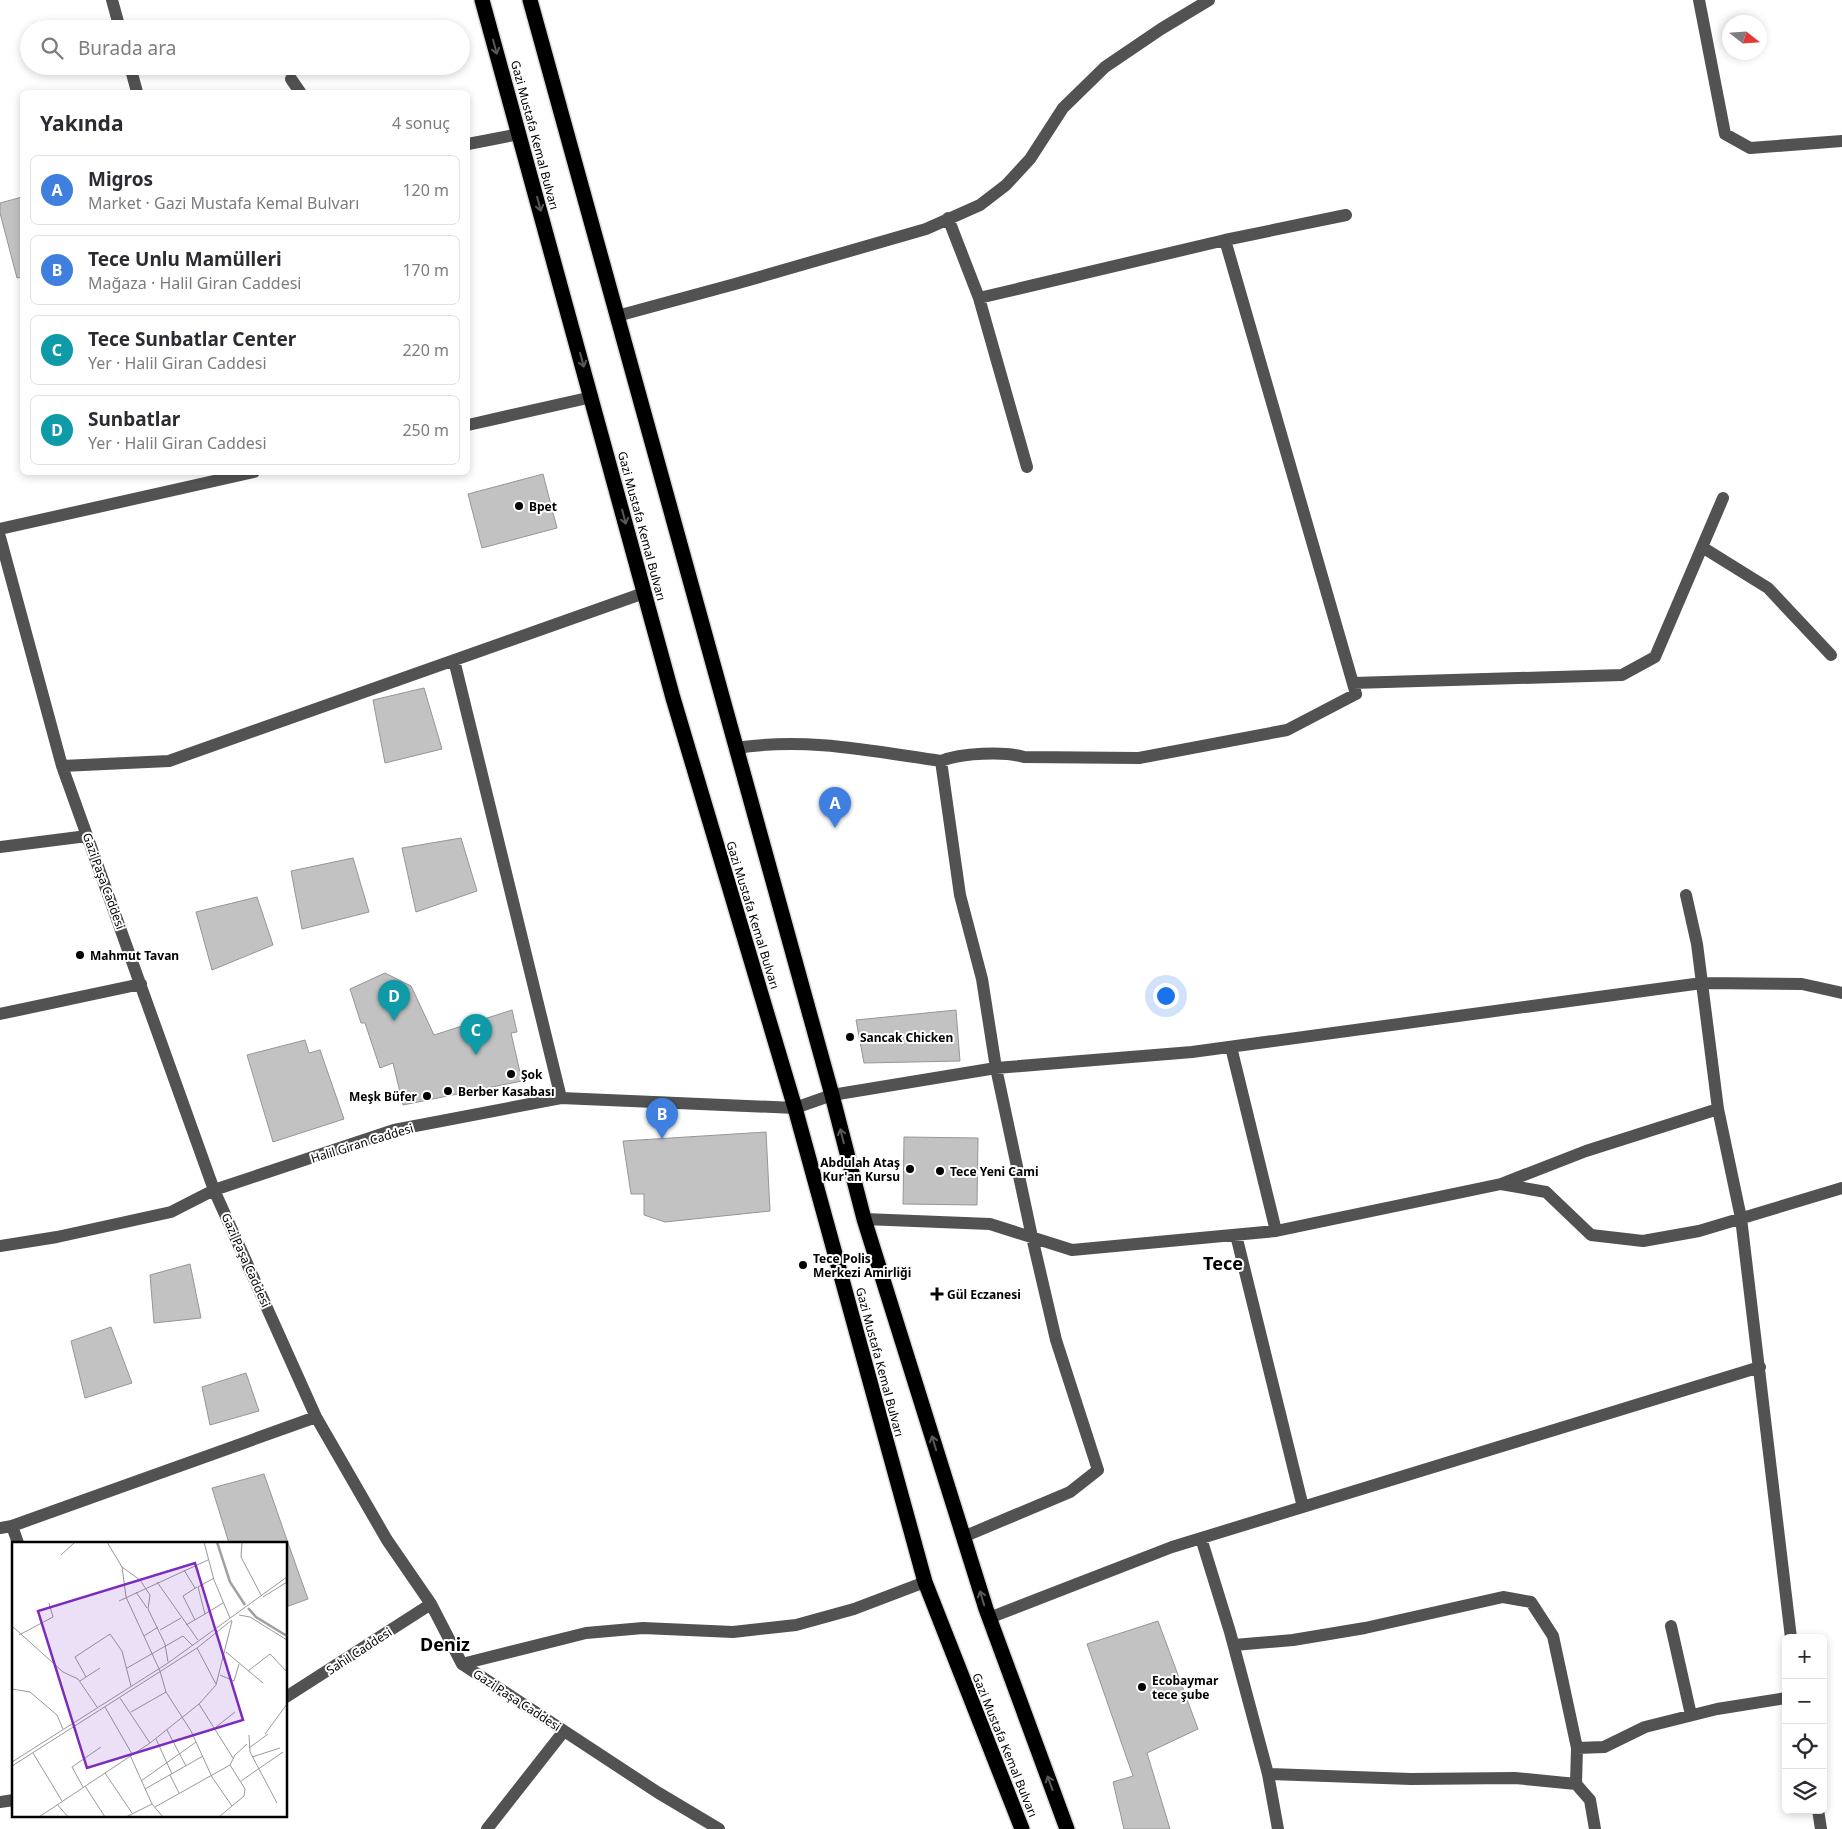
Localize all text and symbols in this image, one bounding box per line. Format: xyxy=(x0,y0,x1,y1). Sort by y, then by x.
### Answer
north arrow xyxy=(1722,15,1767,60)
search box xyxy=(20,20,470,75)
icon: search xyxy=(38,34,66,62)
text: Burada ara xyxy=(78,35,176,61)
one-way arrow xyxy=(491,39,501,55)
street label: Gazi Mustafa Kemal Bulvarı xyxy=(507,58,563,212)
text: Yakında xyxy=(40,109,123,137)
text: 4 sonuç xyxy=(392,112,450,134)
text: Migros xyxy=(88,166,153,192)
text: A xyxy=(51,179,63,201)
text: 120 m xyxy=(402,179,449,201)
text: Market · Gazi Mustafa Kemal Bulvarı xyxy=(88,192,359,214)
one-way arrow xyxy=(534,195,544,211)
text: Tece Unlu Mamülleri xyxy=(88,246,282,272)
text: B xyxy=(52,259,62,281)
text: 170 m xyxy=(402,259,449,281)
text: Mağaza · Halil Giran Caddesi xyxy=(88,272,301,294)
text: Tece Sunbatlar Center xyxy=(88,326,296,352)
text: C xyxy=(52,339,62,361)
text: 220 m xyxy=(402,339,449,361)
text: Yer · Halil Giran Caddesi xyxy=(88,352,267,374)
one-way arrow xyxy=(577,352,587,368)
text: Sunbatlar xyxy=(88,406,180,432)
text: D xyxy=(51,419,63,441)
text: 250 m xyxy=(402,419,449,441)
text: Yer · Halil Giran Caddesi xyxy=(88,432,267,454)
street label: Gazi Mustafa Kemal Bulvarı xyxy=(614,449,670,603)
place label: Bpet xyxy=(529,498,557,515)
marker: Bpet xyxy=(513,500,525,512)
one-way arrow xyxy=(620,509,629,525)
pin: A xyxy=(819,787,851,828)
street label: Gazi Paşa Caddesi xyxy=(79,830,129,932)
street label: Gazi Mustafa Kemal Bulvarı xyxy=(722,839,784,991)
place label: Mahmut Tavan xyxy=(90,947,179,964)
marker: Mahmut Tavan xyxy=(74,949,86,961)
pin: D xyxy=(378,980,410,1021)
your location xyxy=(1153,983,1179,1009)
pin: C xyxy=(460,1014,492,1055)
place label: Sancak Chicken xyxy=(860,1029,953,1046)
marker: Sancak Chicken xyxy=(844,1031,856,1043)
place label: Şok xyxy=(521,1066,543,1083)
marker: Şok xyxy=(505,1068,517,1080)
place label: Berber Kasabası xyxy=(458,1083,555,1100)
marker: Berber Kasabası xyxy=(442,1085,454,1097)
place label: Meşk Büfer xyxy=(349,1088,418,1105)
marker: Meşk Büfer xyxy=(421,1090,433,1102)
pin: B xyxy=(646,1098,678,1139)
street label: Halil Giran Caddesi xyxy=(309,1119,415,1167)
one-way arrow xyxy=(837,1129,847,1145)
place label: Abdulah Ataş Kur'an Kursu xyxy=(820,1154,900,1185)
marker: Abdulah Ataş Kur'an Kursu xyxy=(904,1163,916,1175)
place label: Tece Yeni Cami xyxy=(950,1163,1039,1180)
marker: Tece Yeni Cami xyxy=(934,1165,946,1177)
street label: Gazi Paşa Caddesi xyxy=(218,1210,274,1310)
place label: Tece Polis Merkezi Amirliği xyxy=(813,1250,911,1281)
district label: Tece xyxy=(1203,1251,1243,1275)
marker: Tece Polis Merkezi Amirliği xyxy=(797,1259,809,1271)
street label: Gazi Mustafa Kemal Bulvarı xyxy=(852,1285,908,1439)
place label: Gül Eczanesi xyxy=(947,1286,1021,1303)
marker: Gül Eczanesi xyxy=(931,1288,943,1300)
one-way arrow xyxy=(928,1435,938,1451)
inset map xyxy=(12,1542,288,1816)
one-way arrow xyxy=(977,1590,987,1606)
street label: Sahil Caddesi xyxy=(323,1624,395,1678)
district label: Deniz xyxy=(420,1632,470,1656)
map controls xyxy=(1782,1634,1827,1814)
button: + xyxy=(1782,1634,1827,1679)
street label: Gazi Paşa Caddesi xyxy=(470,1665,564,1735)
street label: Gazi Mustafa Kemal Bulvarı xyxy=(968,1670,1042,1820)
place label: Ecobaymar tece şube xyxy=(1152,1672,1219,1703)
button: − xyxy=(1782,1679,1827,1724)
marker: Ecobaymar tece şube xyxy=(1136,1681,1148,1693)
button: locate xyxy=(1782,1724,1827,1769)
button: layers xyxy=(1782,1769,1827,1814)
one-way arrow xyxy=(1045,1776,1054,1791)

